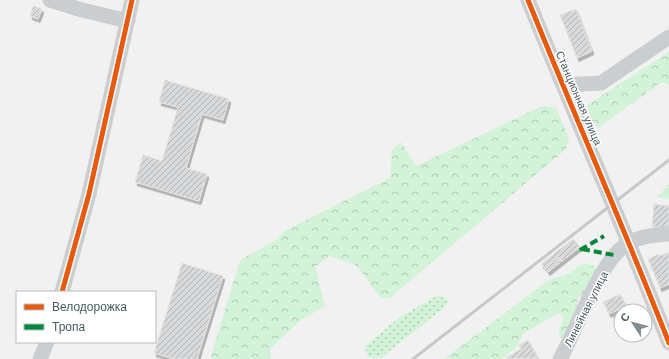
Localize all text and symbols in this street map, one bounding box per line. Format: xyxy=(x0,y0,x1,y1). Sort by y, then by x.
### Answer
street label: Станционная улица xyxy=(554,49,605,148)
street label: Линейная улица xyxy=(562,268,611,349)
legend xyxy=(16,291,156,343)
text: Велодорожка xyxy=(52,300,127,314)
north arrow xyxy=(613,303,653,343)
text: С xyxy=(618,310,632,324)
text: Тропа xyxy=(52,320,86,334)

